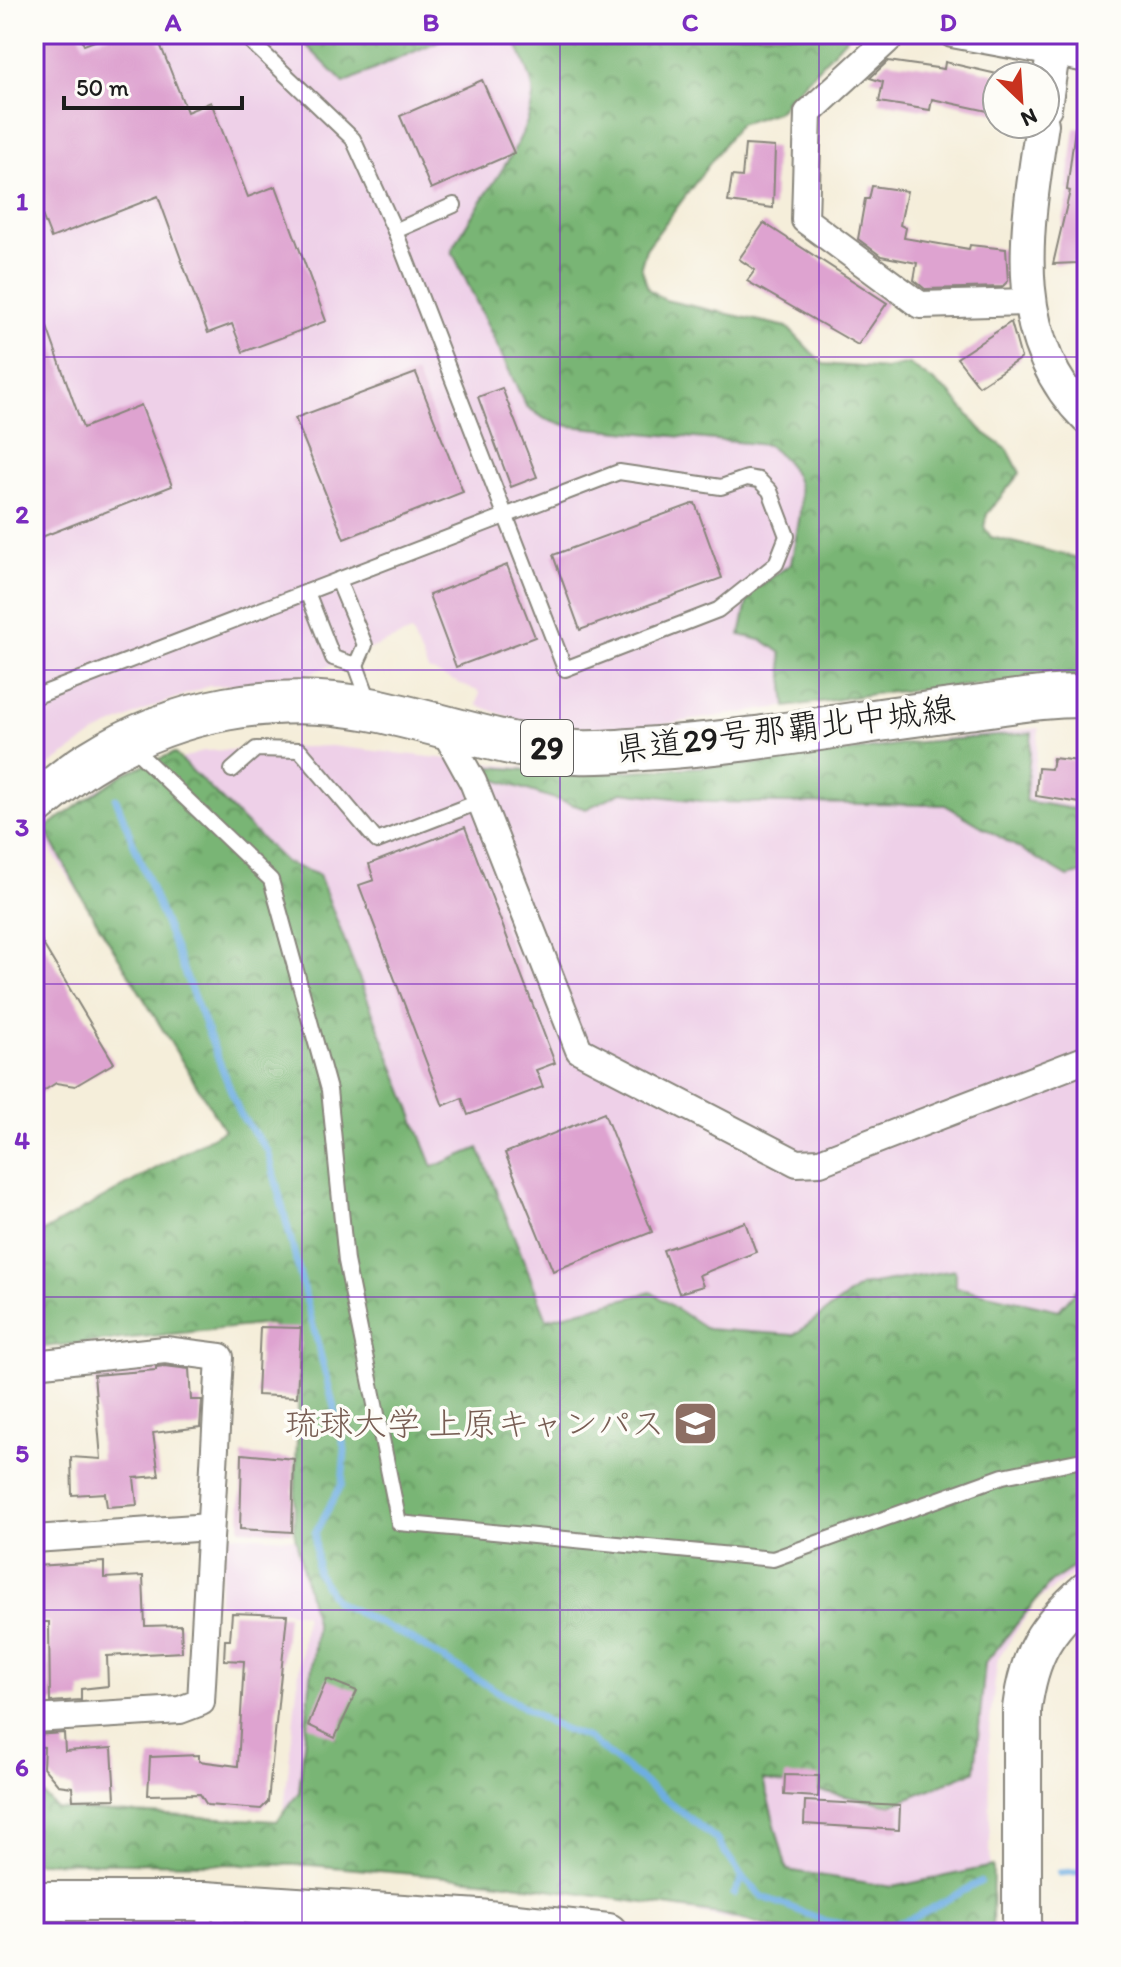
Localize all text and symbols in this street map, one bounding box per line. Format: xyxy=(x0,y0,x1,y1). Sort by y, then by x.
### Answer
text: A xyxy=(164,6,182,38)
text: B xyxy=(423,6,440,38)
text: C xyxy=(682,6,699,38)
text: D xyxy=(939,6,957,38)
scale bar xyxy=(64,60,242,110)
north arrow xyxy=(981,60,1061,140)
text: 50 m xyxy=(76,73,129,102)
text: N xyxy=(1017,102,1042,133)
text: 1 xyxy=(16,185,28,217)
text: 2 xyxy=(15,498,29,530)
street label: 県道29号那覇北中城線 xyxy=(613,688,957,770)
road number: 29 xyxy=(521,720,573,776)
text: 3 xyxy=(15,811,29,843)
text: 4 xyxy=(14,1124,30,1156)
school or university icon: 琉球大学 上原キャンパス xyxy=(672,1399,720,1447)
place label: 琉球大学 上原キャンパス xyxy=(285,1403,665,1444)
text: 5 xyxy=(15,1437,29,1469)
text: 6 xyxy=(15,1751,29,1783)

